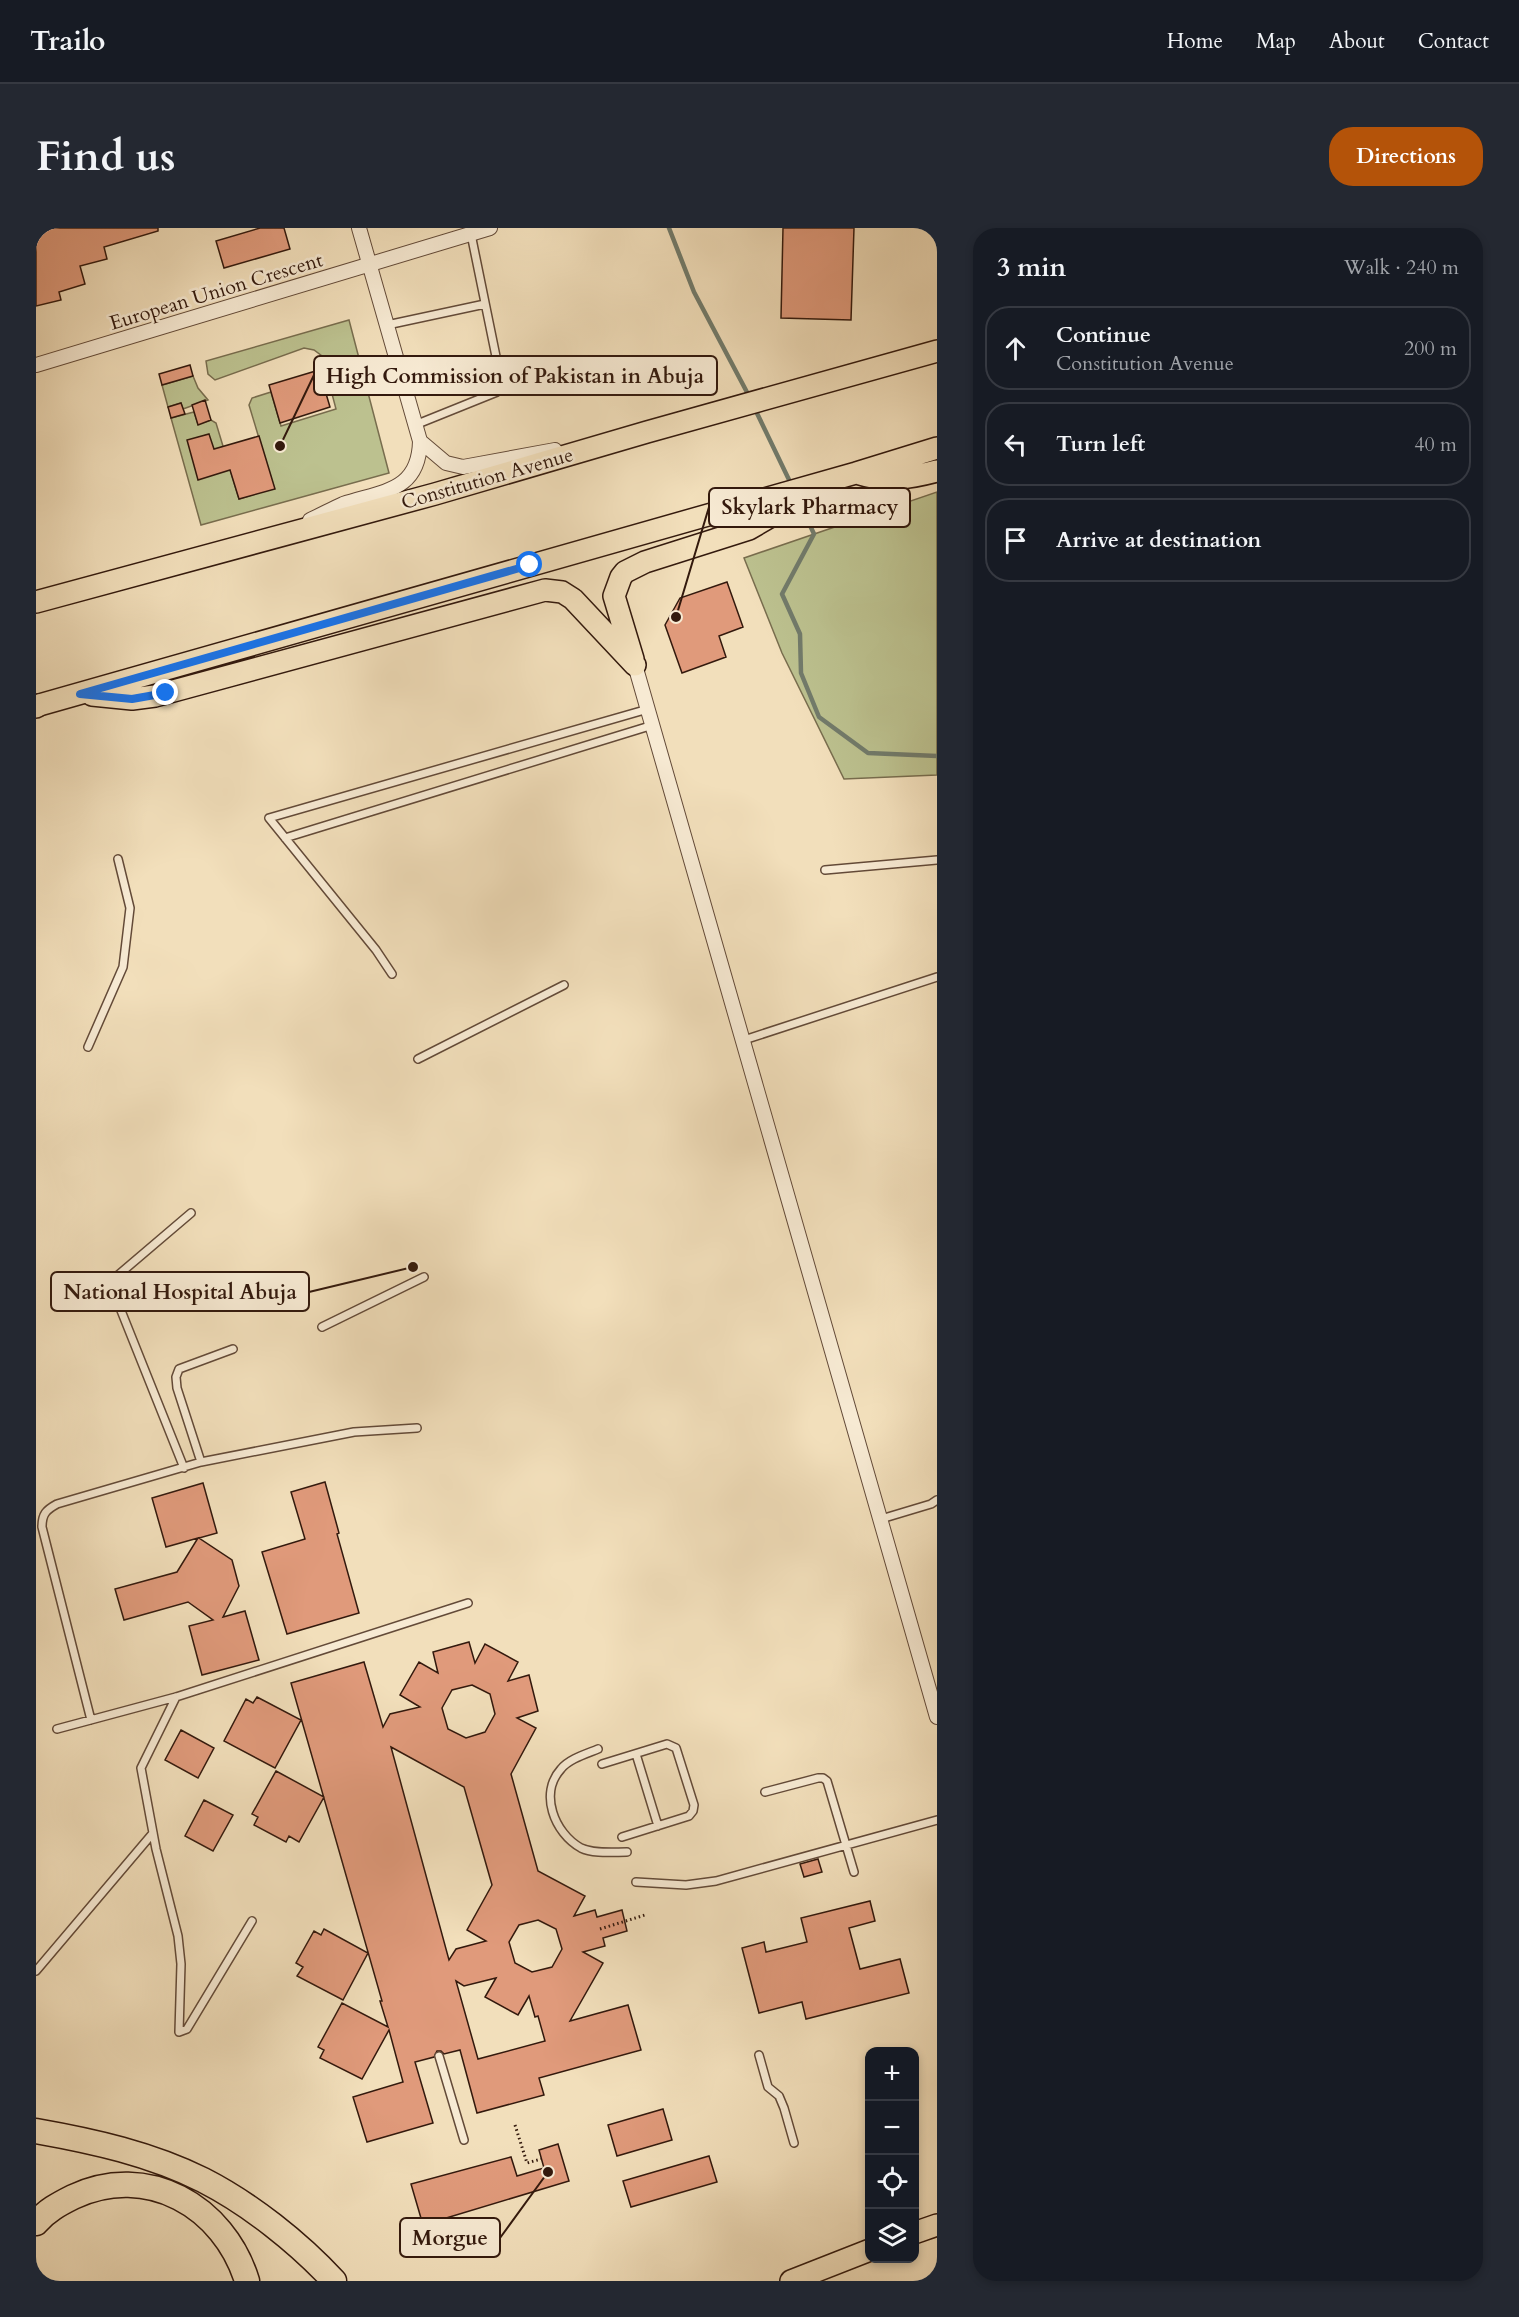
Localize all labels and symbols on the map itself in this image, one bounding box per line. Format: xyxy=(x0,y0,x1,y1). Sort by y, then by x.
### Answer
street label: European Union Crescent xyxy=(106,246,327,337)
callout: High Commission of Pakistan in Abuja xyxy=(314,356,717,395)
text: High Commission of Pakistan in Abuja xyxy=(326,362,705,391)
street label: Constitution Avenue xyxy=(398,441,576,516)
callout: Skylark Pharmacy xyxy=(709,488,910,527)
text: Skylark Pharmacy xyxy=(721,493,899,522)
route start xyxy=(516,551,542,577)
route end xyxy=(152,679,178,705)
callout: National Hospital Abuja xyxy=(51,1272,309,1311)
text: National Hospital Abuja xyxy=(63,1278,297,1307)
callout: Morgue xyxy=(400,2218,500,2257)
text: Morgue xyxy=(412,2224,488,2253)

